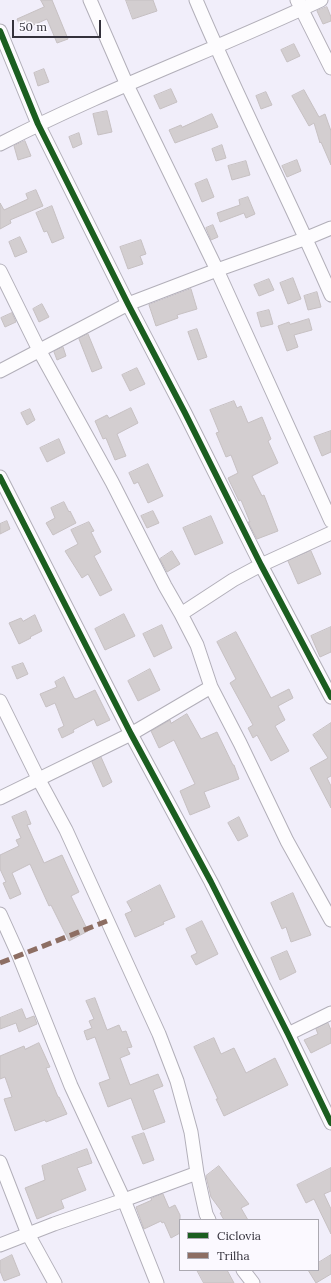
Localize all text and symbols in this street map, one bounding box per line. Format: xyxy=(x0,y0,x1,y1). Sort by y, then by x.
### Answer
scale bar xyxy=(14,12,103,38)
text: 50 m xyxy=(19,19,47,34)
legend xyxy=(179,1219,319,1271)
text: Ciclovia xyxy=(217,1228,261,1243)
text: Trilha xyxy=(217,1248,250,1263)

